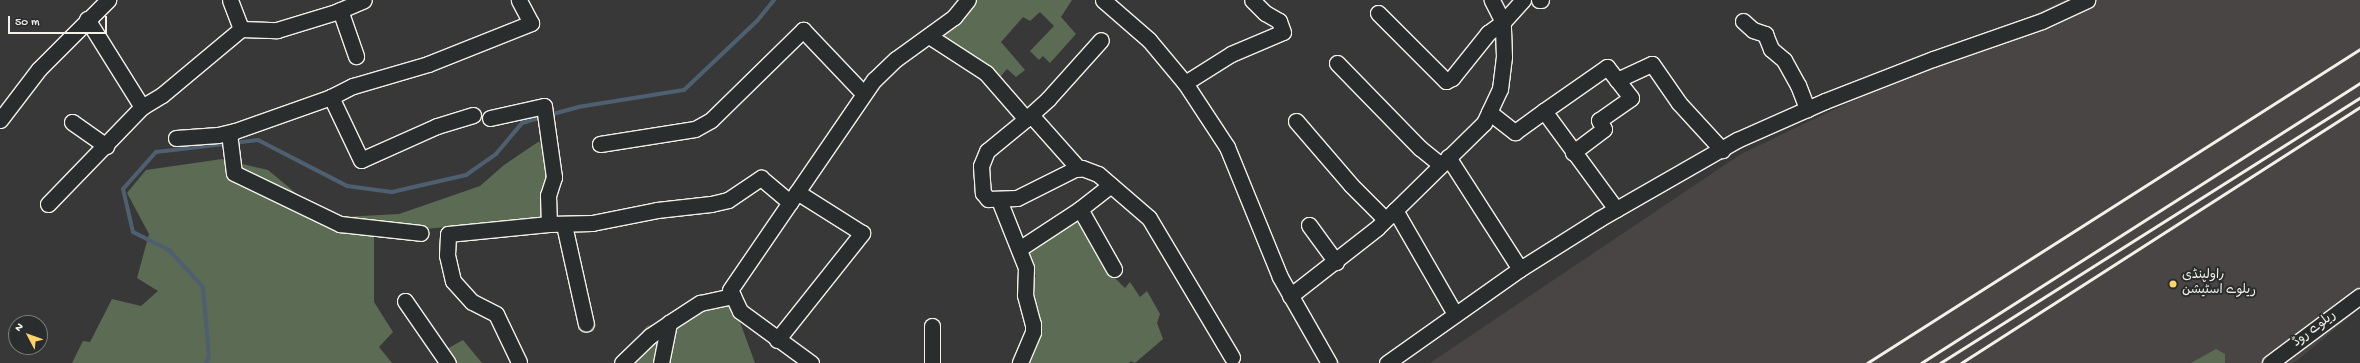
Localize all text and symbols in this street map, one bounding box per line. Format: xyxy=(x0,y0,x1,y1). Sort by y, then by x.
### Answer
scale bar xyxy=(10,8,109,34)
text: 50 m xyxy=(15,16,40,30)
place label: راولپنڈی ریلوے اسٹیشن xyxy=(2182,269,2256,300)
marker: راولپنڈی ریلوے اسٹیشن xyxy=(2167,278,2179,290)
street label: ریلوے روڈ xyxy=(2290,309,2340,351)
north arrow xyxy=(8,315,48,355)
text: N xyxy=(13,321,27,334)

